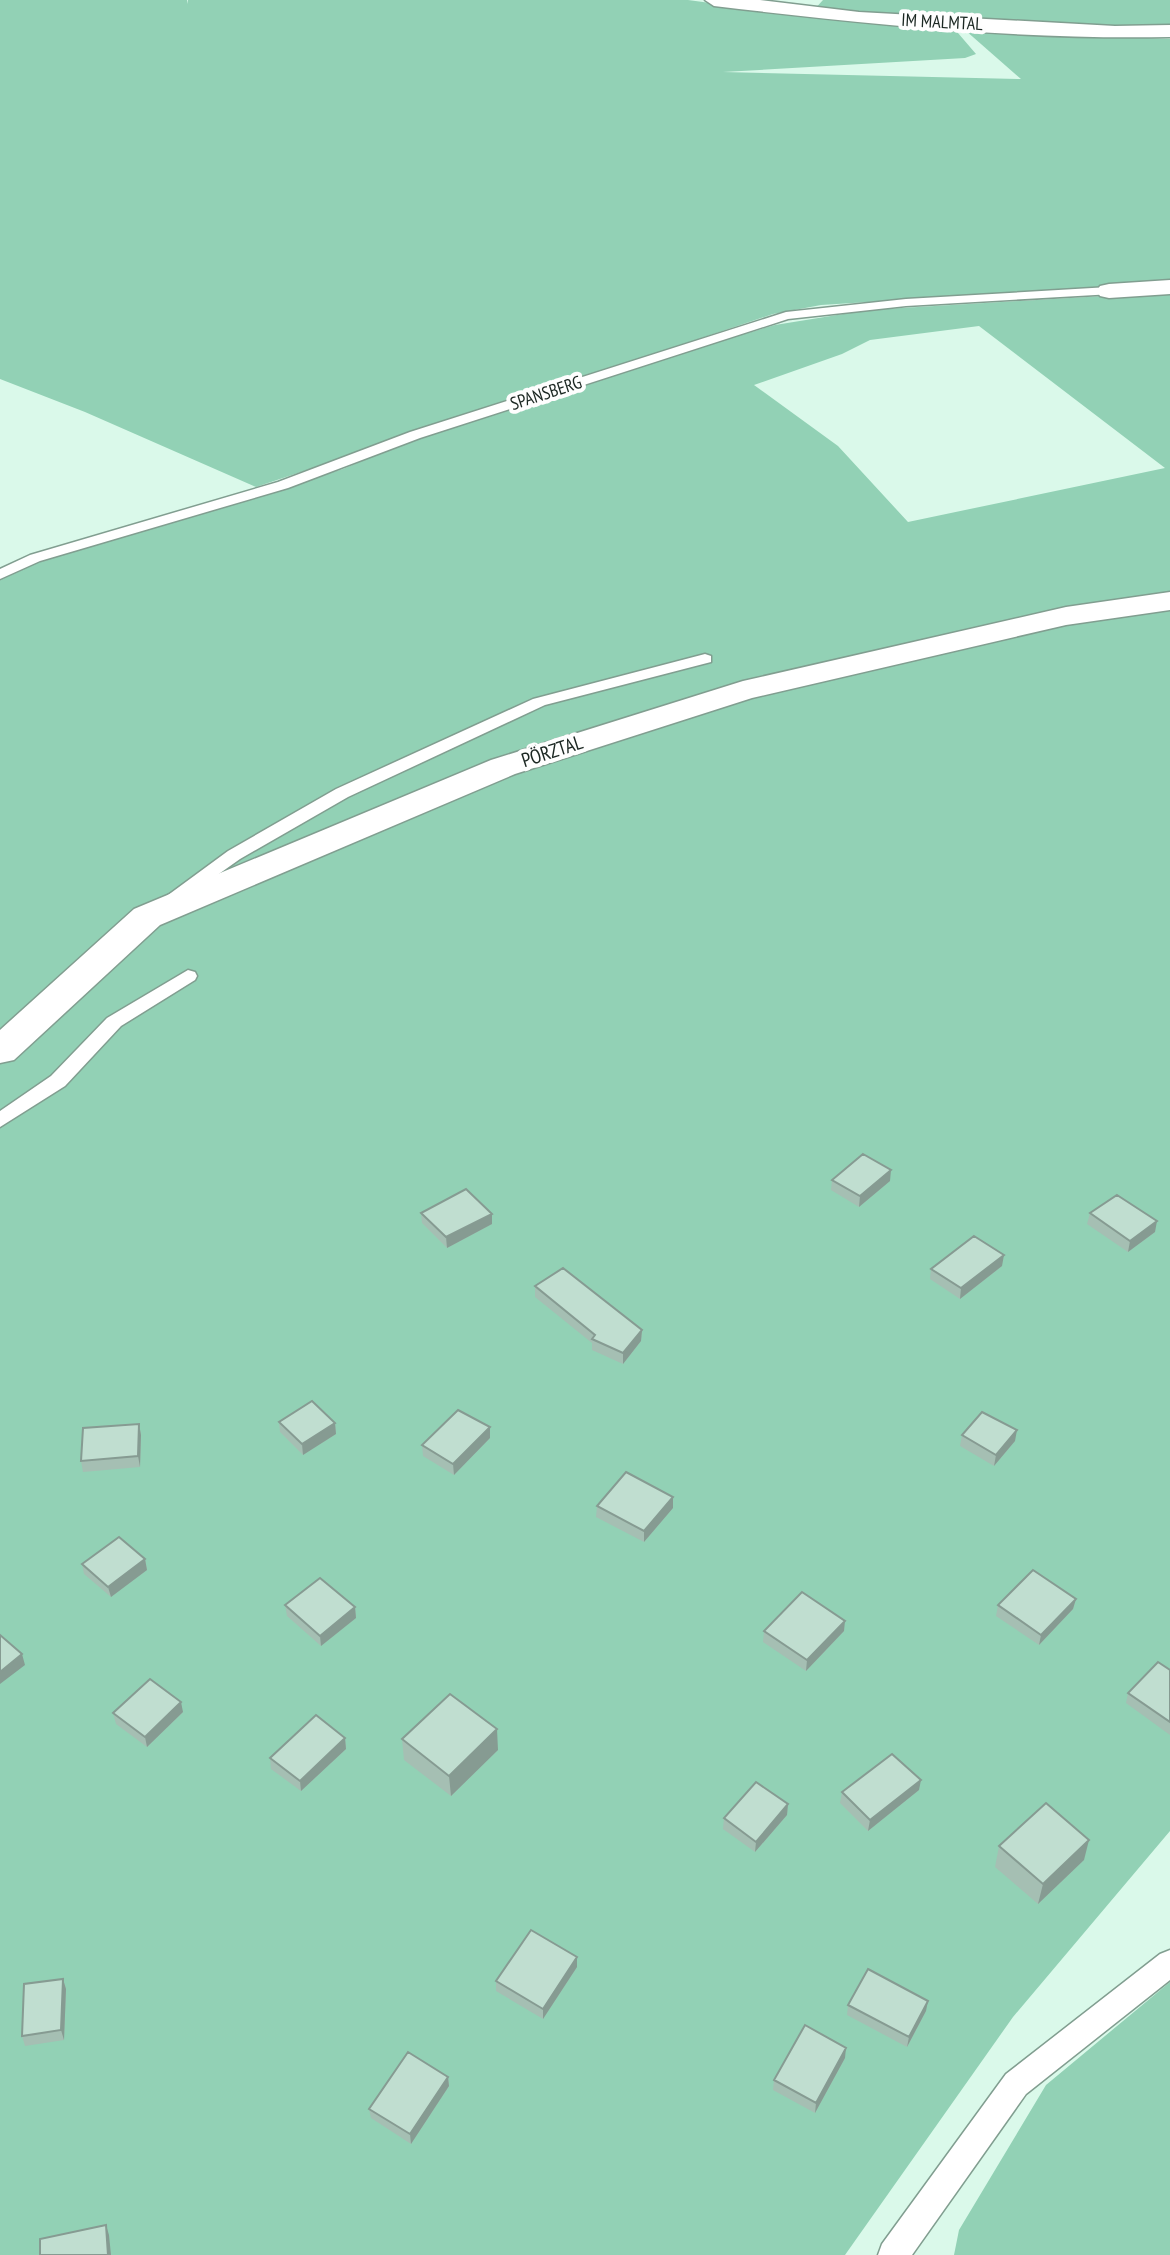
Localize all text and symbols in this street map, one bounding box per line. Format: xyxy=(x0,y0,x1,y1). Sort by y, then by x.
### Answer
street label: IM MALMTAL xyxy=(901,8,984,35)
street label: SPANSBERG xyxy=(507,370,585,415)
street label: PÖRZTAL xyxy=(518,729,587,773)

